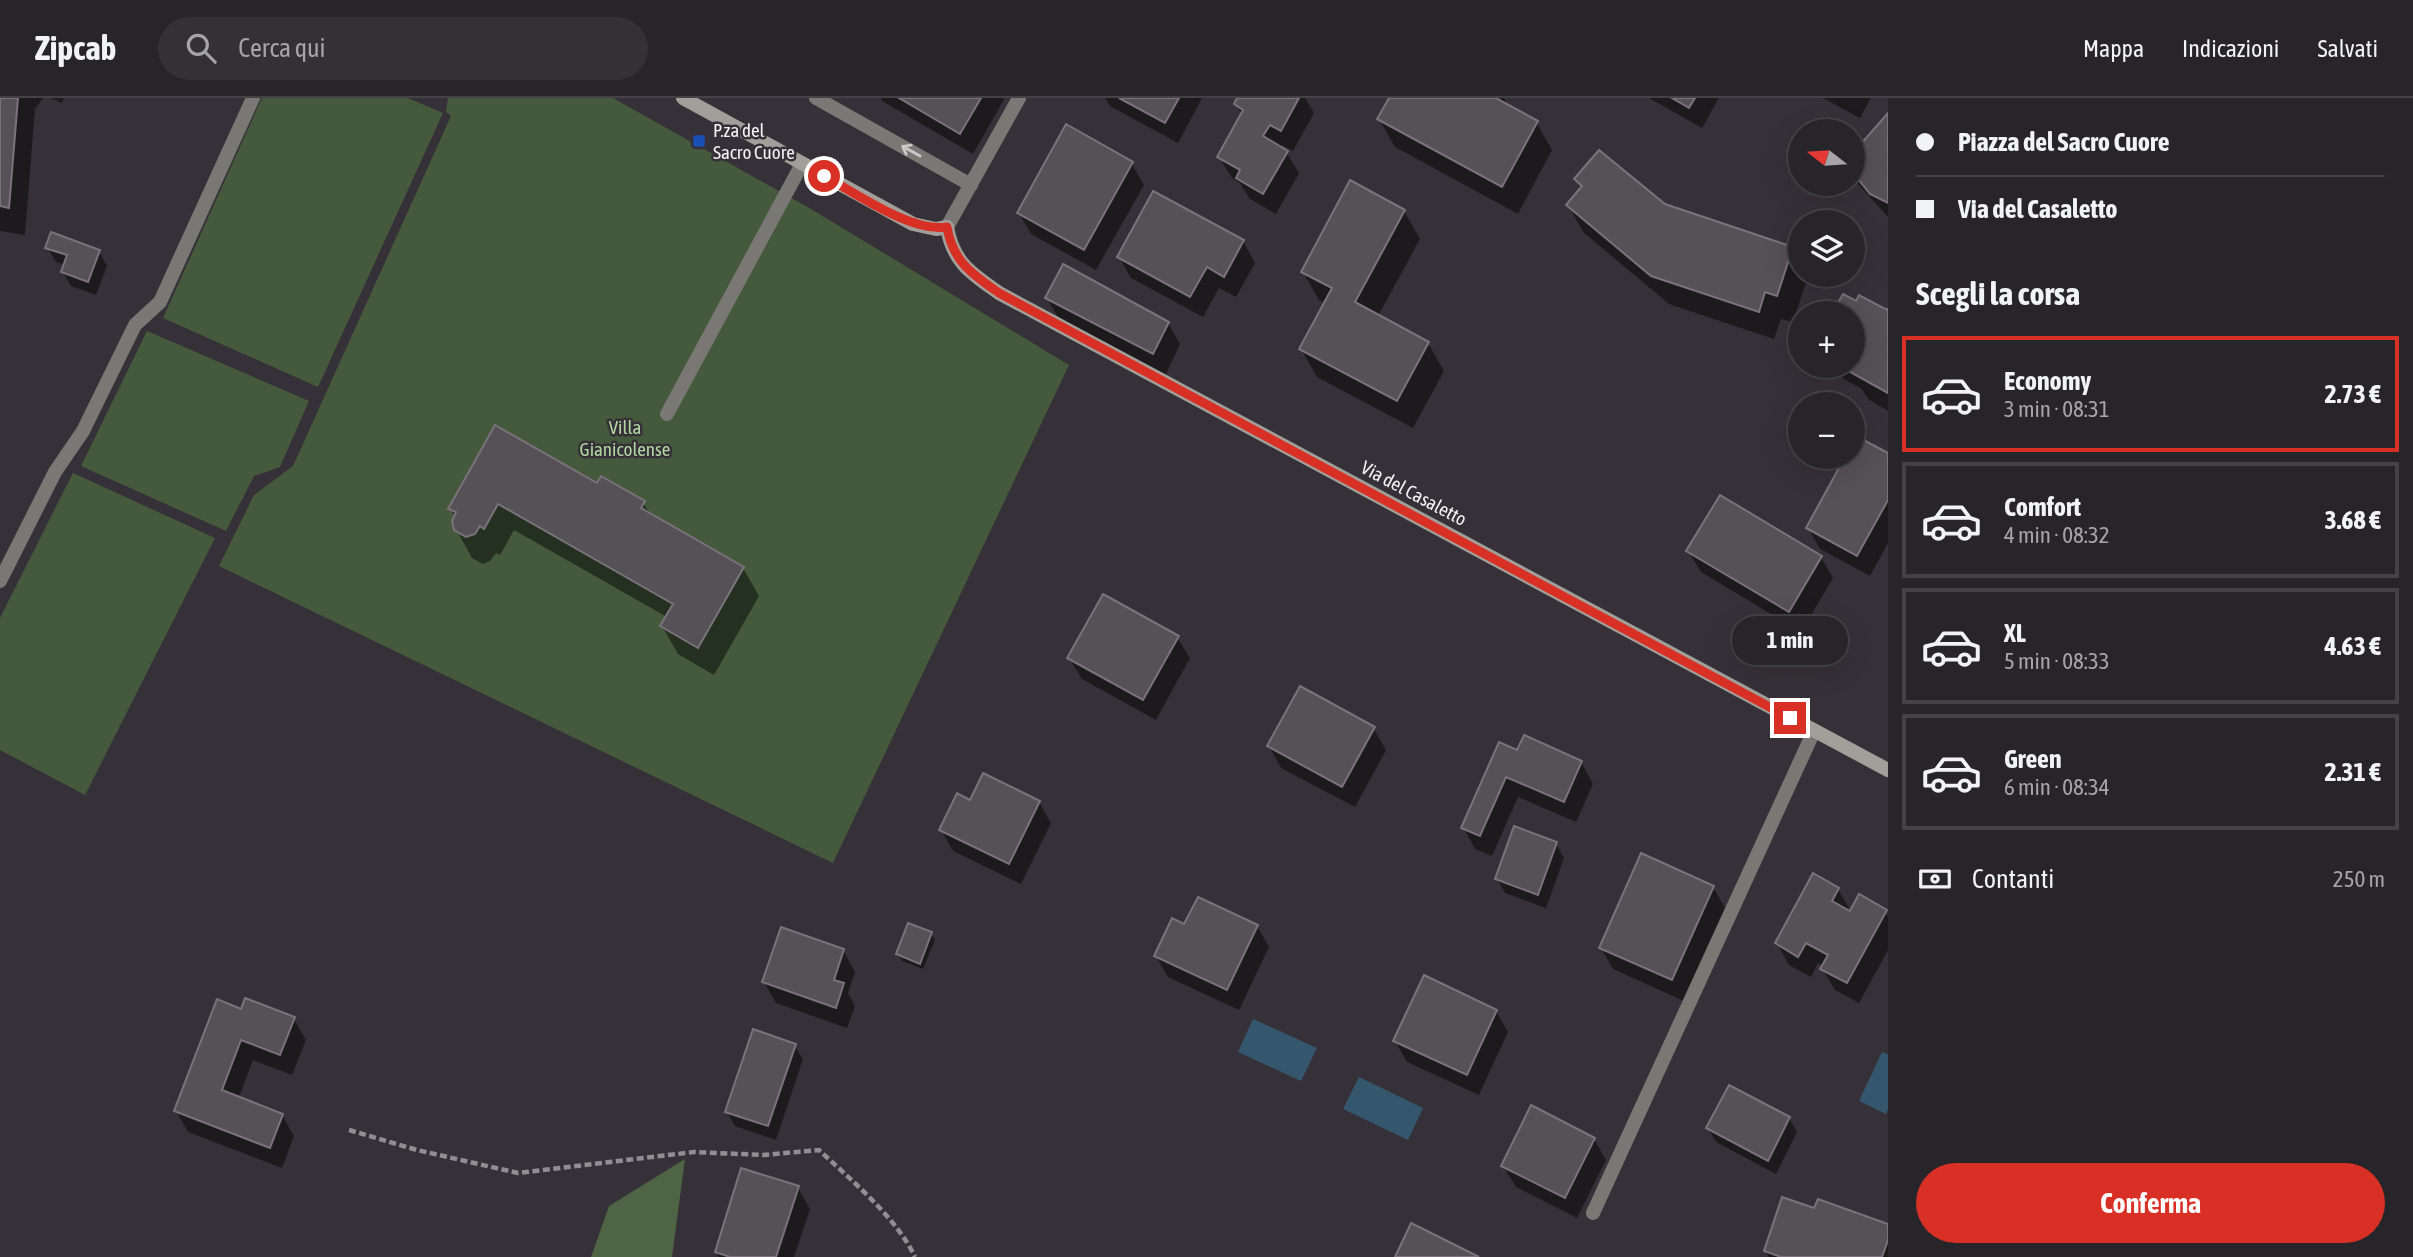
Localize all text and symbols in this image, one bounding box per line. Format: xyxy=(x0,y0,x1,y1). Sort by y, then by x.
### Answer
search box xyxy=(158,17,648,80)
text: Zipcab xyxy=(35,29,116,67)
icon: search xyxy=(182,29,220,67)
text: Cerca qui xyxy=(238,33,326,63)
text: Mappa xyxy=(2083,35,2144,62)
text: Indicazioni xyxy=(2182,35,2279,62)
text: Salvati xyxy=(2317,35,2378,62)
place label: P.za del Sacro Cuore xyxy=(713,119,795,163)
north arrow xyxy=(1788,119,1866,196)
map controls xyxy=(1788,119,1865,469)
text: Piazza del Sacro Cuore xyxy=(1958,127,2170,157)
marker: P.za del Sacro Cuore xyxy=(691,133,707,149)
one-way arrow xyxy=(901,144,922,157)
route start xyxy=(808,160,840,192)
text: Via del Casaletto xyxy=(1958,194,2117,224)
button: layers xyxy=(1788,210,1865,287)
text: Scegli la corsa xyxy=(1916,275,2080,312)
button: + xyxy=(1788,301,1865,378)
icon: car xyxy=(1920,363,1983,426)
text: Economy xyxy=(2004,366,2091,396)
text: 2.73 € xyxy=(2324,379,2381,409)
button: − xyxy=(1788,392,1865,469)
text: 3 min · 08:31 xyxy=(2004,396,2110,422)
park label: Villa Gianicolense xyxy=(580,416,670,460)
street label: Via del Casaletto xyxy=(1357,456,1471,530)
icon: car xyxy=(1920,489,1983,552)
text: Comfort xyxy=(2004,492,2081,522)
text: 3.68 € xyxy=(2324,505,2381,535)
text: 4 min · 08:32 xyxy=(2004,522,2110,548)
icon: car xyxy=(1920,615,1983,678)
callout: 1 min xyxy=(1732,616,1848,666)
text: XL xyxy=(2004,618,2026,648)
text: 1 min xyxy=(1767,627,1813,653)
text: 4.63 € xyxy=(2324,631,2381,661)
text: 5 min · 08:33 xyxy=(2004,648,2110,674)
route end xyxy=(1774,702,1806,734)
icon: car xyxy=(1920,741,1983,804)
text: Green xyxy=(2004,744,2062,774)
text: 2.31 € xyxy=(2324,757,2381,787)
text: 6 min · 08:34 xyxy=(2004,774,2110,800)
icon: cash xyxy=(1916,860,1954,898)
text: Contanti xyxy=(1972,864,2054,894)
text: 250 m xyxy=(2333,866,2385,892)
button: Conferma xyxy=(1916,1163,2385,1243)

